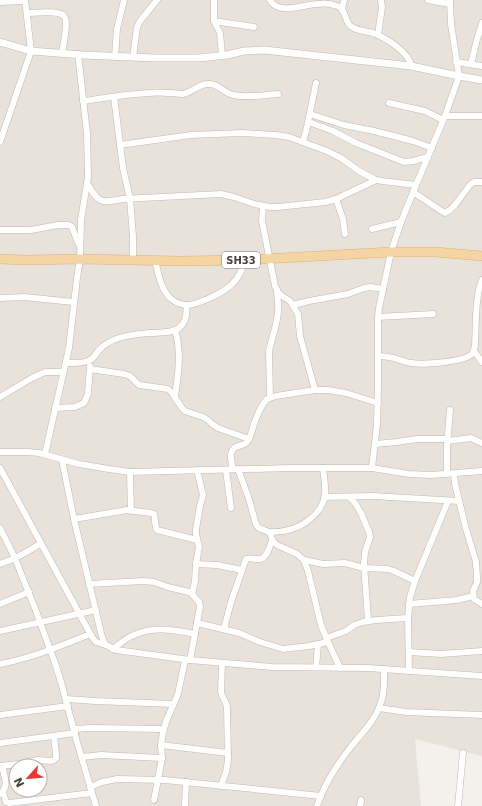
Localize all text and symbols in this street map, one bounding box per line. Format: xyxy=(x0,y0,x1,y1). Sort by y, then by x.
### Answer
road number: SH33 xyxy=(222,252,260,268)
north arrow xyxy=(8,758,48,798)
text: N xyxy=(12,775,27,789)

